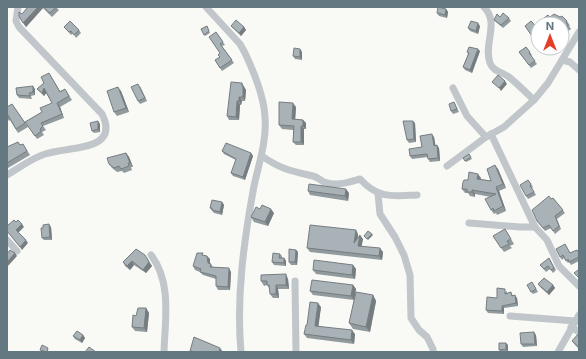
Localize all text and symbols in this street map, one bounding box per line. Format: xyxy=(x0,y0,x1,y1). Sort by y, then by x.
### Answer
north arrow xyxy=(530,16,570,56)
text: N xyxy=(546,19,554,33)

